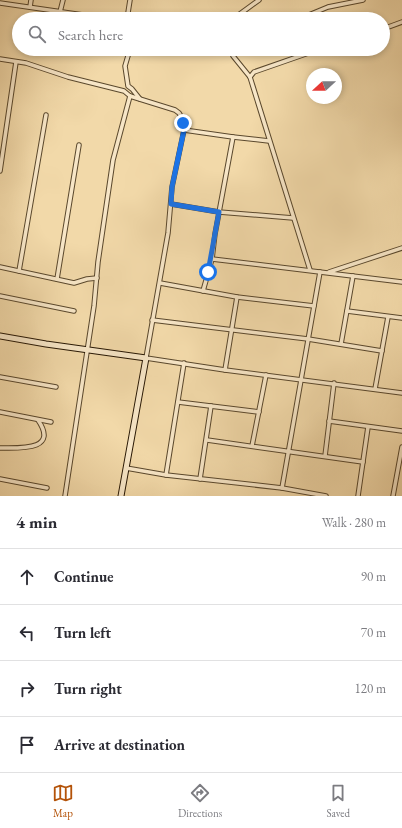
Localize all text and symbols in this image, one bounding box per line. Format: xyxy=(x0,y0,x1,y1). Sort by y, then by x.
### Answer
search box xyxy=(12,12,390,56)
icon: search xyxy=(26,23,48,45)
text: Search here xyxy=(58,25,123,44)
north arrow xyxy=(306,68,342,104)
route end xyxy=(174,114,192,132)
route start xyxy=(199,263,217,281)
text: 4 min xyxy=(16,511,57,533)
text: Walk · 280 m xyxy=(322,514,386,531)
icon: ahead xyxy=(16,566,38,588)
text: Continue xyxy=(54,567,114,586)
text: 90 m xyxy=(361,568,386,585)
icon: left xyxy=(16,622,38,644)
text: Turn left xyxy=(54,623,111,642)
text: 70 m xyxy=(361,624,386,641)
icon: right xyxy=(16,678,38,700)
text: Turn right xyxy=(54,679,122,698)
text: 120 m xyxy=(355,680,386,697)
icon: arrive xyxy=(16,734,38,756)
text: Arrive at destination xyxy=(54,735,185,754)
tab: Map xyxy=(52,782,74,820)
tab: Directions xyxy=(178,782,222,820)
tab: Saved xyxy=(326,782,350,820)

